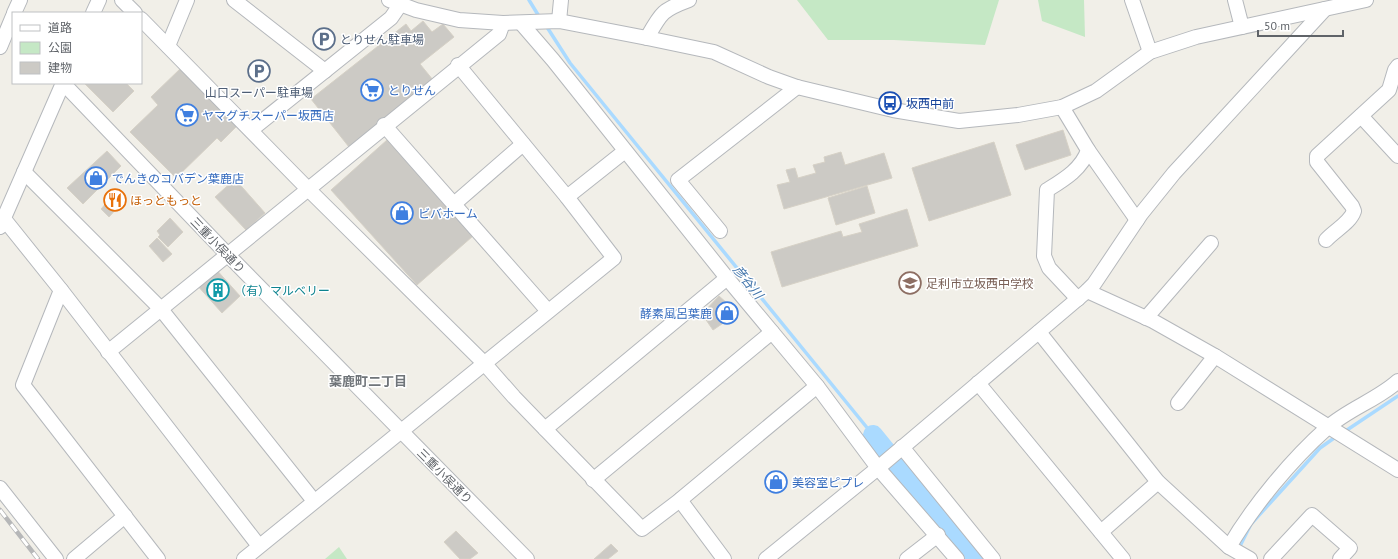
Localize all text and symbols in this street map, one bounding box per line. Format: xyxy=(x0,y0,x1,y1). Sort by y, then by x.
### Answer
legend xyxy=(12,12,142,84)
scale bar xyxy=(1258,12,1343,38)
text: 50 m xyxy=(1264,18,1290,33)
text: 道路 xyxy=(48,20,72,35)
parking icon: とりせん駐車場 xyxy=(311,26,337,52)
place label: とりせん駐車場 xyxy=(340,32,424,47)
text: 公園 xyxy=(48,40,72,55)
parking icon: 山口スーパー駐車場 xyxy=(246,58,272,84)
text: 建物 xyxy=(48,60,72,75)
supermarket icon: とりせん xyxy=(359,77,385,103)
place label: とりせん xyxy=(388,83,436,98)
place label: 山口スーパー駐車場 xyxy=(205,85,313,100)
bus stop icon: 坂西中前 xyxy=(877,90,903,116)
place label: 坂西中前 xyxy=(906,96,954,111)
supermarket icon: ヤマグチスーパー坂西店 xyxy=(174,102,200,128)
place label: ヤマグチスーパー坂西店 xyxy=(202,108,334,123)
shop icon: でんきのコバデン葉鹿店 xyxy=(83,165,109,191)
place label: でんきのコバデン葉鹿店 xyxy=(112,171,244,186)
restaurant icon: ほっともっと xyxy=(102,187,128,213)
place label: ほっともっと xyxy=(130,193,202,208)
shop icon: ビバホーム xyxy=(389,200,415,226)
place label: ビバホーム xyxy=(418,206,478,221)
street label: 三重小俣通り xyxy=(188,214,248,276)
water label: 彦谷川 xyxy=(729,261,768,304)
school or university icon: 足利市立坂西中学校 xyxy=(897,270,923,296)
place label: 足利市立坂西中学校 xyxy=(926,276,1034,291)
building icon: （有）マルベリー xyxy=(205,277,231,303)
place label: （有）マルベリー xyxy=(234,283,330,298)
shop icon: 酵素風呂葉鹿 xyxy=(714,300,740,326)
place label: 酵素風呂葉鹿 xyxy=(640,306,712,321)
district label: 葉鹿町二丁目 xyxy=(329,373,407,390)
street label: 三重小俣通り xyxy=(414,445,476,507)
shop icon: 美容室ピプレ xyxy=(763,469,789,495)
place label: 美容室ピプレ xyxy=(792,475,864,490)

